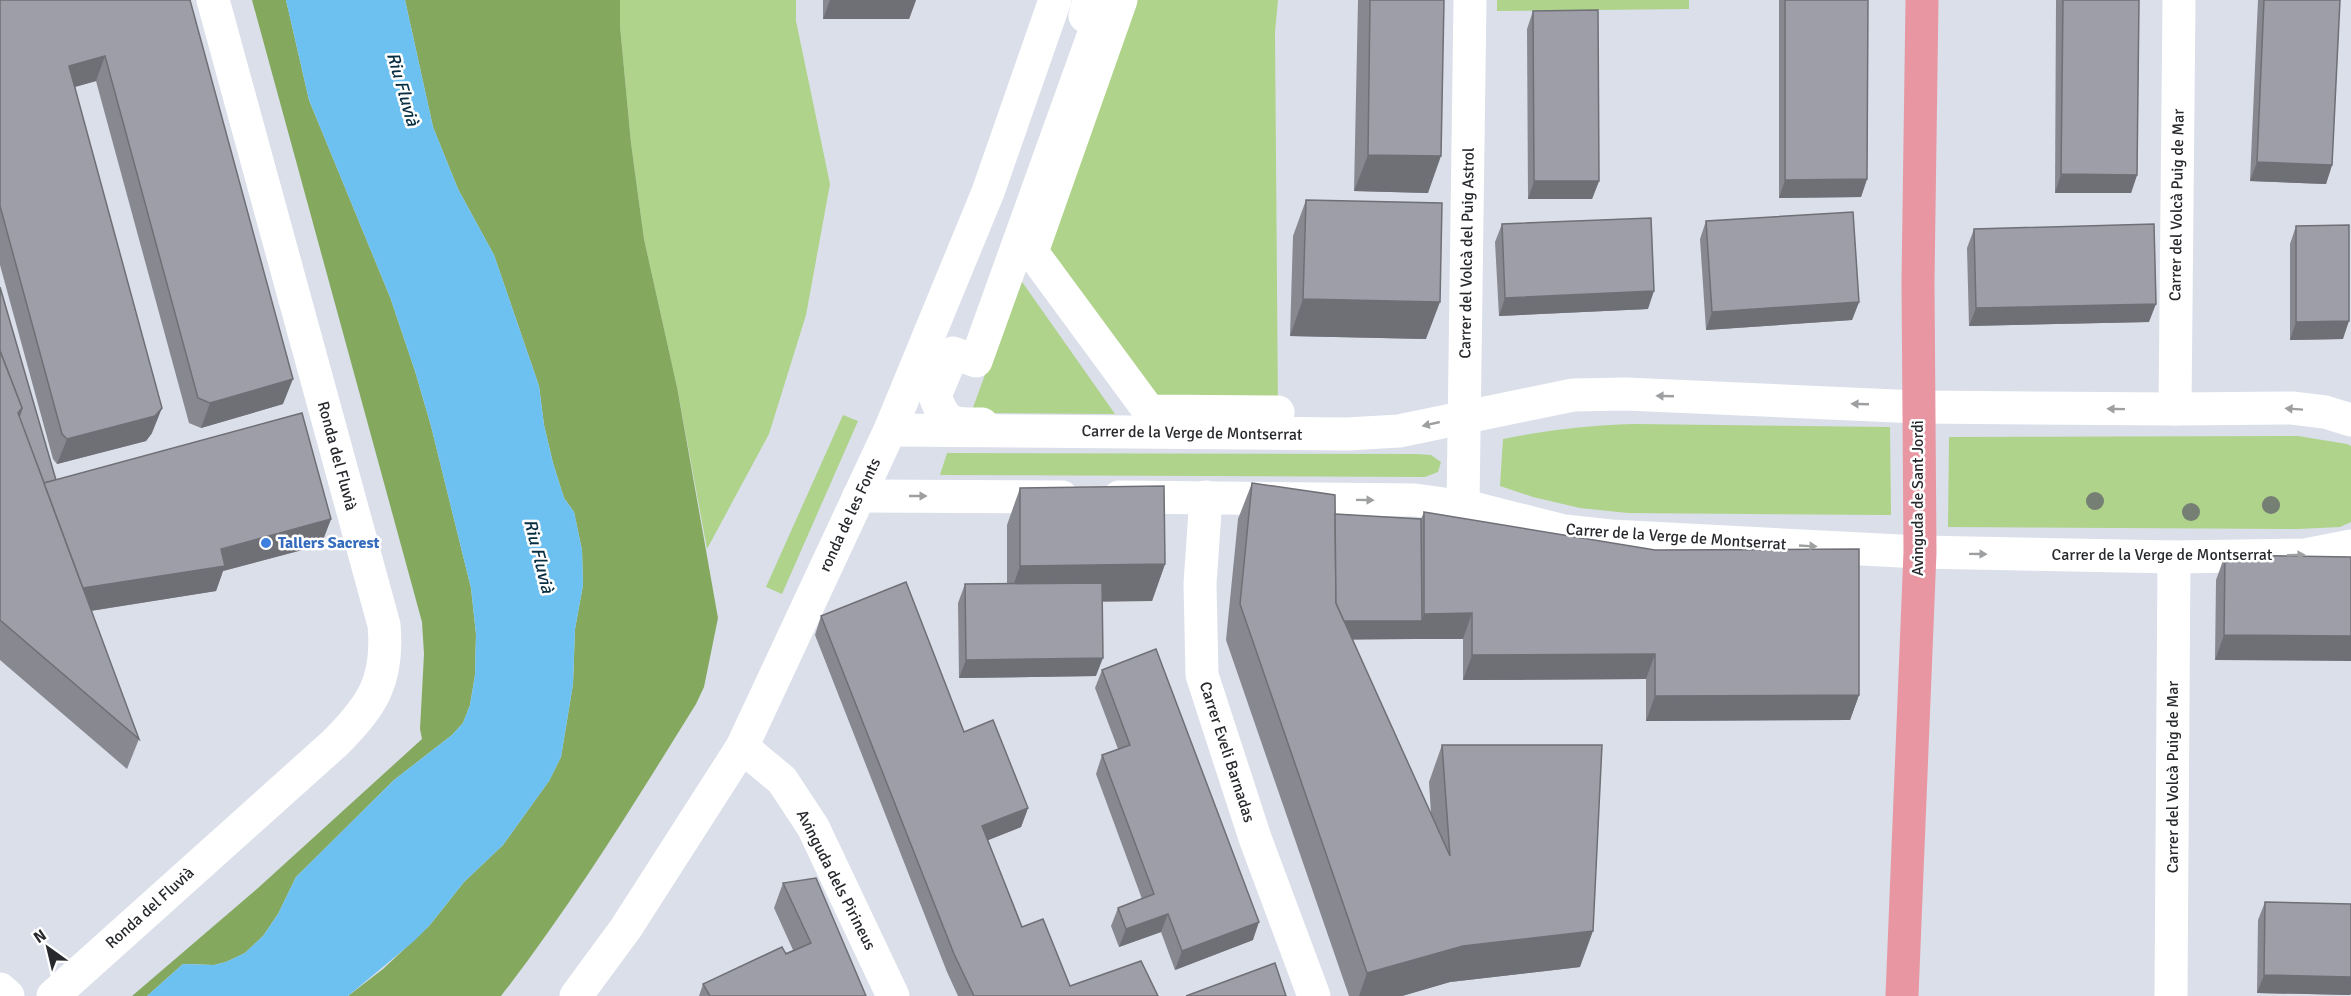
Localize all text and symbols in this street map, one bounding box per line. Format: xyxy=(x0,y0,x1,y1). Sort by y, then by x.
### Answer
water label: Riu Fluvià xyxy=(382,50,424,129)
street label: Carrer del Volcà Puig de Mar xyxy=(2165,109,2189,301)
street label: Carrer del Volcà del Puig Astrol xyxy=(1455,147,1479,359)
one-way arrow xyxy=(1655,391,1674,400)
street label: Ronda del Fluvià xyxy=(313,399,361,513)
one-way arrow xyxy=(1850,400,1869,409)
one-way arrow xyxy=(2107,404,2126,414)
one-way arrow xyxy=(2285,404,2304,413)
one-way arrow xyxy=(1422,419,1440,429)
street label: Avinguda de Sant Jordi xyxy=(1908,420,1928,576)
street label: Carrer de la Verge de Montserrat xyxy=(1081,421,1303,445)
street label: ronda de les Fonts xyxy=(815,455,885,575)
one-way arrow xyxy=(908,491,927,501)
one-way arrow xyxy=(1355,495,1374,504)
water label: Riu Fluvià xyxy=(519,517,559,596)
street label: Carrer de la Verge de Montserrat xyxy=(1565,519,1787,555)
place label: Tallers Sacrest xyxy=(278,533,380,553)
marker: Tallers Sacrest xyxy=(259,536,273,550)
one-way arrow xyxy=(1799,542,1818,551)
street label: Carrer de la Verge de Montserrat xyxy=(2052,545,2273,565)
one-way arrow xyxy=(1969,549,1988,558)
one-way arrow xyxy=(2286,550,2305,559)
street label: Carrer Eveli Barnadas xyxy=(1195,679,1259,825)
street label: Carrer del Volcà Puig de Mar xyxy=(2163,681,2183,873)
street label: Avinguda dels Pirineus xyxy=(792,806,880,954)
street label: Ronda del Fluvià xyxy=(102,863,198,953)
north arrow xyxy=(18,918,78,978)
text: N xyxy=(30,925,50,948)

